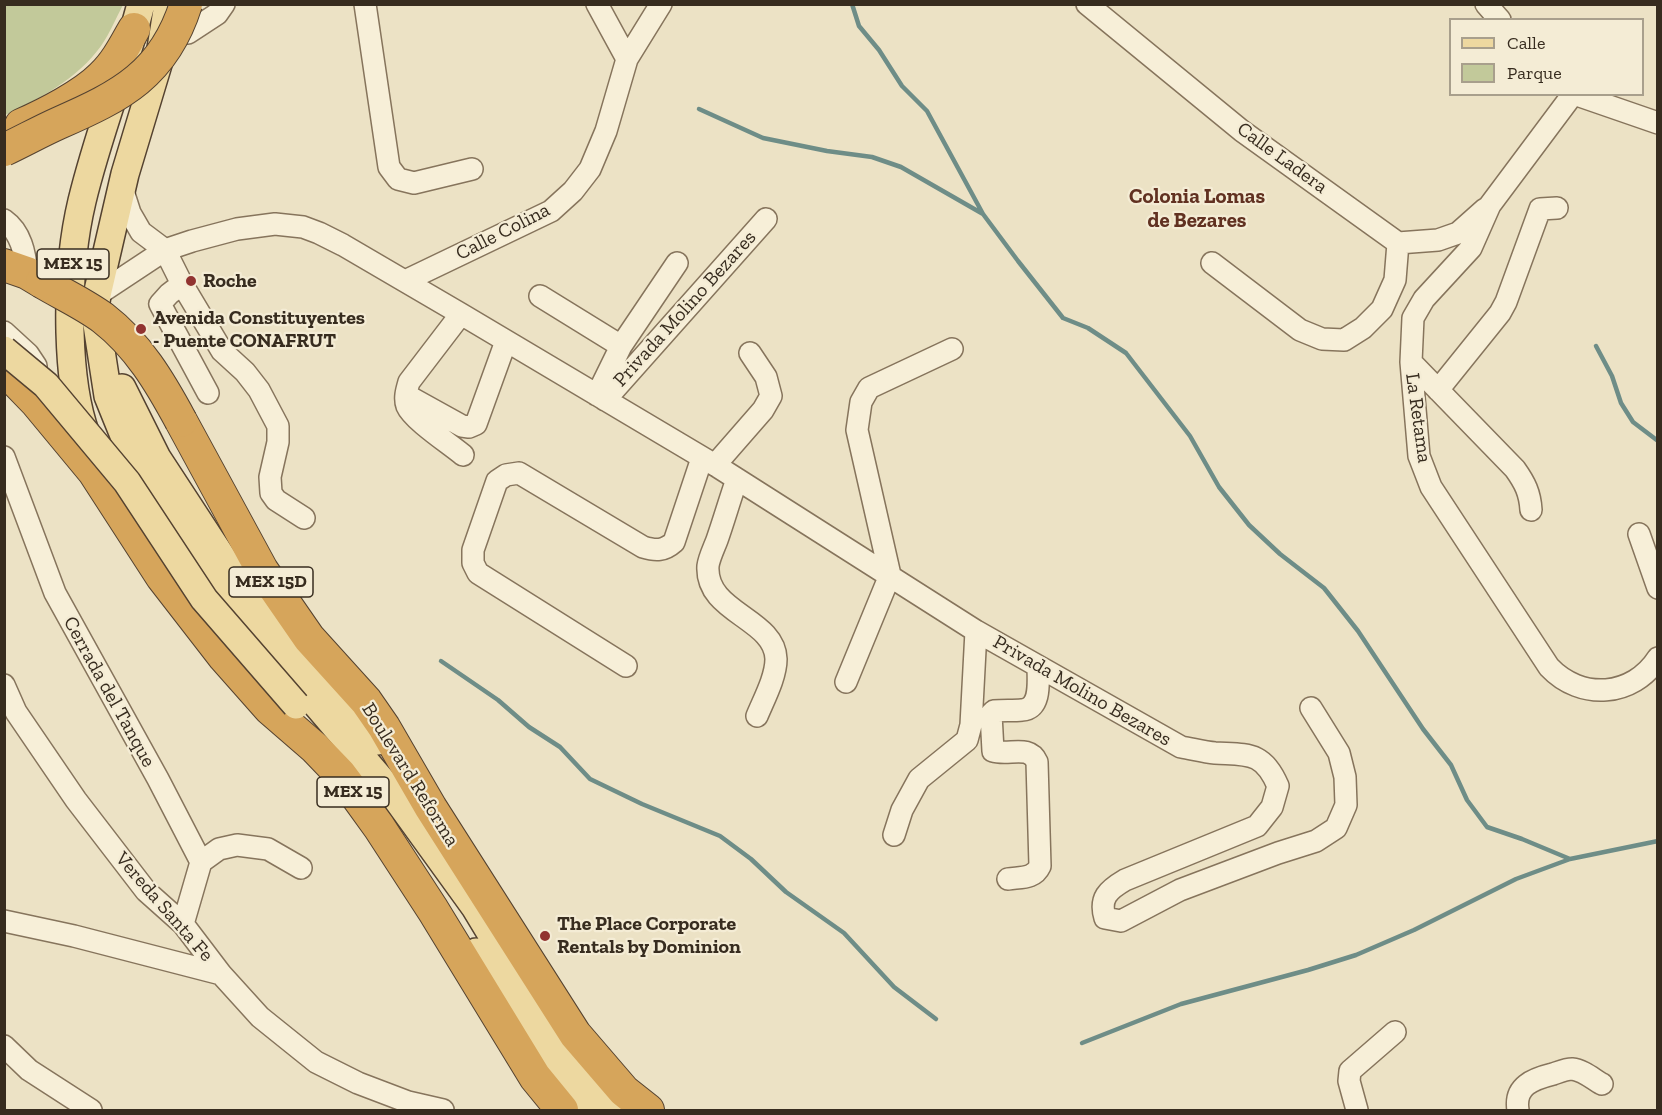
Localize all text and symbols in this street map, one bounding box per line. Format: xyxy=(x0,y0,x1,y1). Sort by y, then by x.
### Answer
legend xyxy=(1449,18,1644,96)
text: Calle xyxy=(1507,32,1545,54)
text: Parque xyxy=(1507,62,1562,84)
street label: Calle Ladera xyxy=(1232,117,1332,199)
district label: Colonia Lomas de Bezares xyxy=(1129,184,1265,234)
street label: Calle Colina xyxy=(452,198,554,266)
street label: Privada Molino Bezares xyxy=(609,226,761,392)
road number: MEX 15 xyxy=(37,249,109,279)
place label: Roche xyxy=(203,269,257,293)
marker: Roche xyxy=(184,274,198,288)
place label: Avenida Constituyentes - Puente CONAFRUT xyxy=(153,306,365,353)
marker: Avenida Constituyentes - Puente CONAFRUT xyxy=(134,322,148,336)
street label: La Retama xyxy=(1400,371,1436,465)
road number: MEX 15D xyxy=(229,567,313,597)
street label: Cerrada del Tanque xyxy=(58,613,160,771)
street label: Privada Molino Bezares xyxy=(989,630,1175,752)
street label: Boulevard Reforma xyxy=(356,699,464,851)
road number: MEX 15 xyxy=(317,777,389,807)
street label: Vereda Santa Fe xyxy=(110,847,218,967)
place label: The Place Corporate Rentals by Dominion xyxy=(557,912,741,959)
marker: The Place Corporate Rentals by Dominion xyxy=(538,929,552,943)

